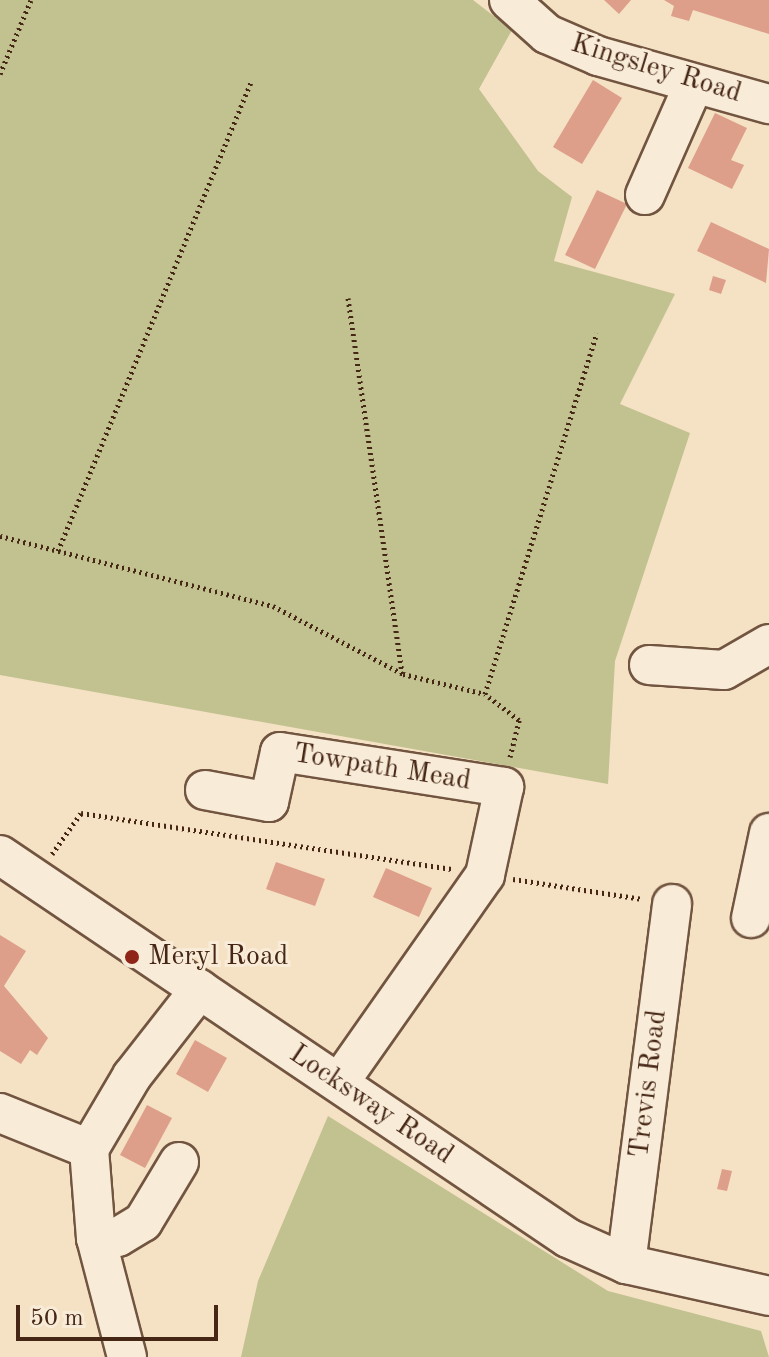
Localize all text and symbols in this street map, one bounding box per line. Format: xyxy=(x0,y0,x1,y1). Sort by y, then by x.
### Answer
street label: Kingsley Road xyxy=(567,27,745,111)
street label: Towpath Mead xyxy=(291,737,473,799)
place label: Meryl Road xyxy=(148,940,288,974)
marker: Meryl Road xyxy=(123,948,141,966)
street label: Trevis Road xyxy=(623,1008,675,1160)
street label: Locksway Road xyxy=(282,1038,460,1172)
scale bar xyxy=(20,1289,222,1339)
text: 50 m xyxy=(30,1307,84,1331)

